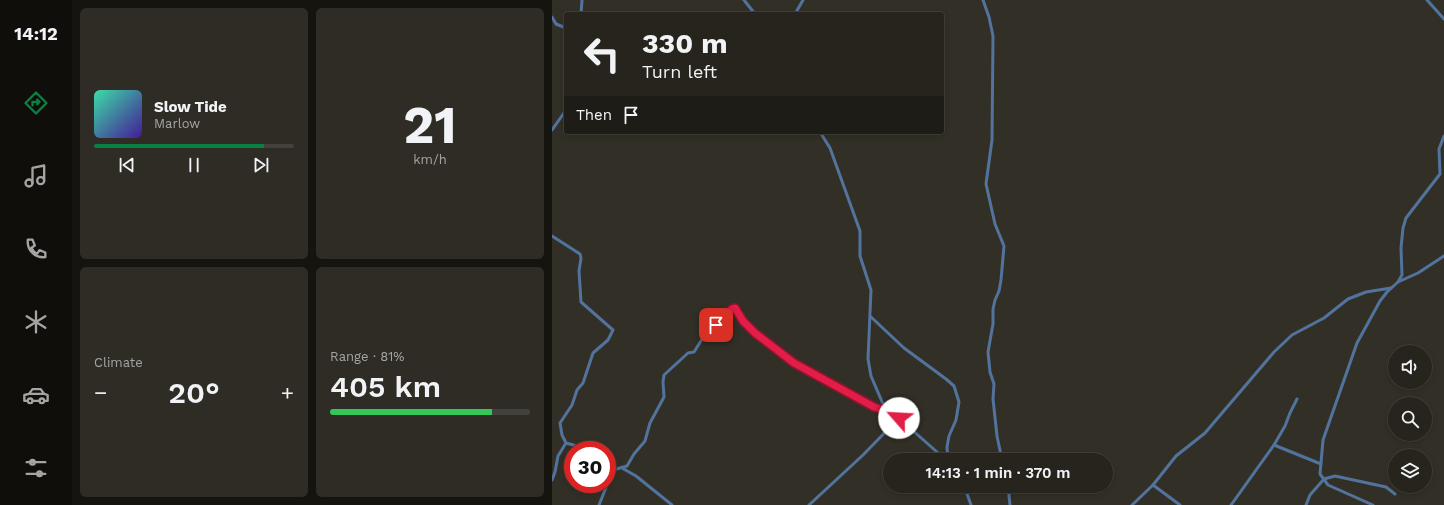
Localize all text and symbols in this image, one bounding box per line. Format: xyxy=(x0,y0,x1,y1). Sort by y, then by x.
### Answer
text: 14:12 xyxy=(14,23,58,44)
text: 330 m xyxy=(642,27,728,60)
icon: left xyxy=(576,28,628,80)
text: Turn left xyxy=(642,61,717,82)
icon: directions xyxy=(22,89,50,117)
text: 21 xyxy=(403,95,457,156)
text: Slow Tide xyxy=(154,98,227,116)
icon: arrive xyxy=(620,104,642,126)
text: Then xyxy=(576,106,612,124)
text: Marlow xyxy=(154,116,200,131)
text: km/h xyxy=(413,152,447,167)
icon: previous xyxy=(116,154,138,176)
icon: pause xyxy=(183,154,205,176)
icon: next xyxy=(250,154,272,176)
icon: music xyxy=(22,162,50,190)
icon: phone xyxy=(22,235,50,263)
icon: climate xyxy=(22,308,50,336)
pin xyxy=(699,308,733,342)
icon: arrive xyxy=(705,314,727,336)
map controls xyxy=(1388,345,1432,493)
button: sound xyxy=(1388,345,1432,389)
text: Range · 81% xyxy=(330,349,404,364)
text: Climate xyxy=(94,355,143,370)
text: 405 km xyxy=(330,369,441,404)
text: 20° xyxy=(168,375,220,410)
text: − xyxy=(94,380,107,405)
text: + xyxy=(281,380,294,405)
icon: car xyxy=(22,381,50,409)
position arrow xyxy=(878,397,920,439)
button: search xyxy=(1388,397,1432,441)
speed limit sign: 30 xyxy=(564,441,616,493)
button: layers xyxy=(1388,449,1432,493)
icon: filters xyxy=(22,454,50,482)
text: 14:13 · 1 min · 370 m xyxy=(926,464,1070,482)

